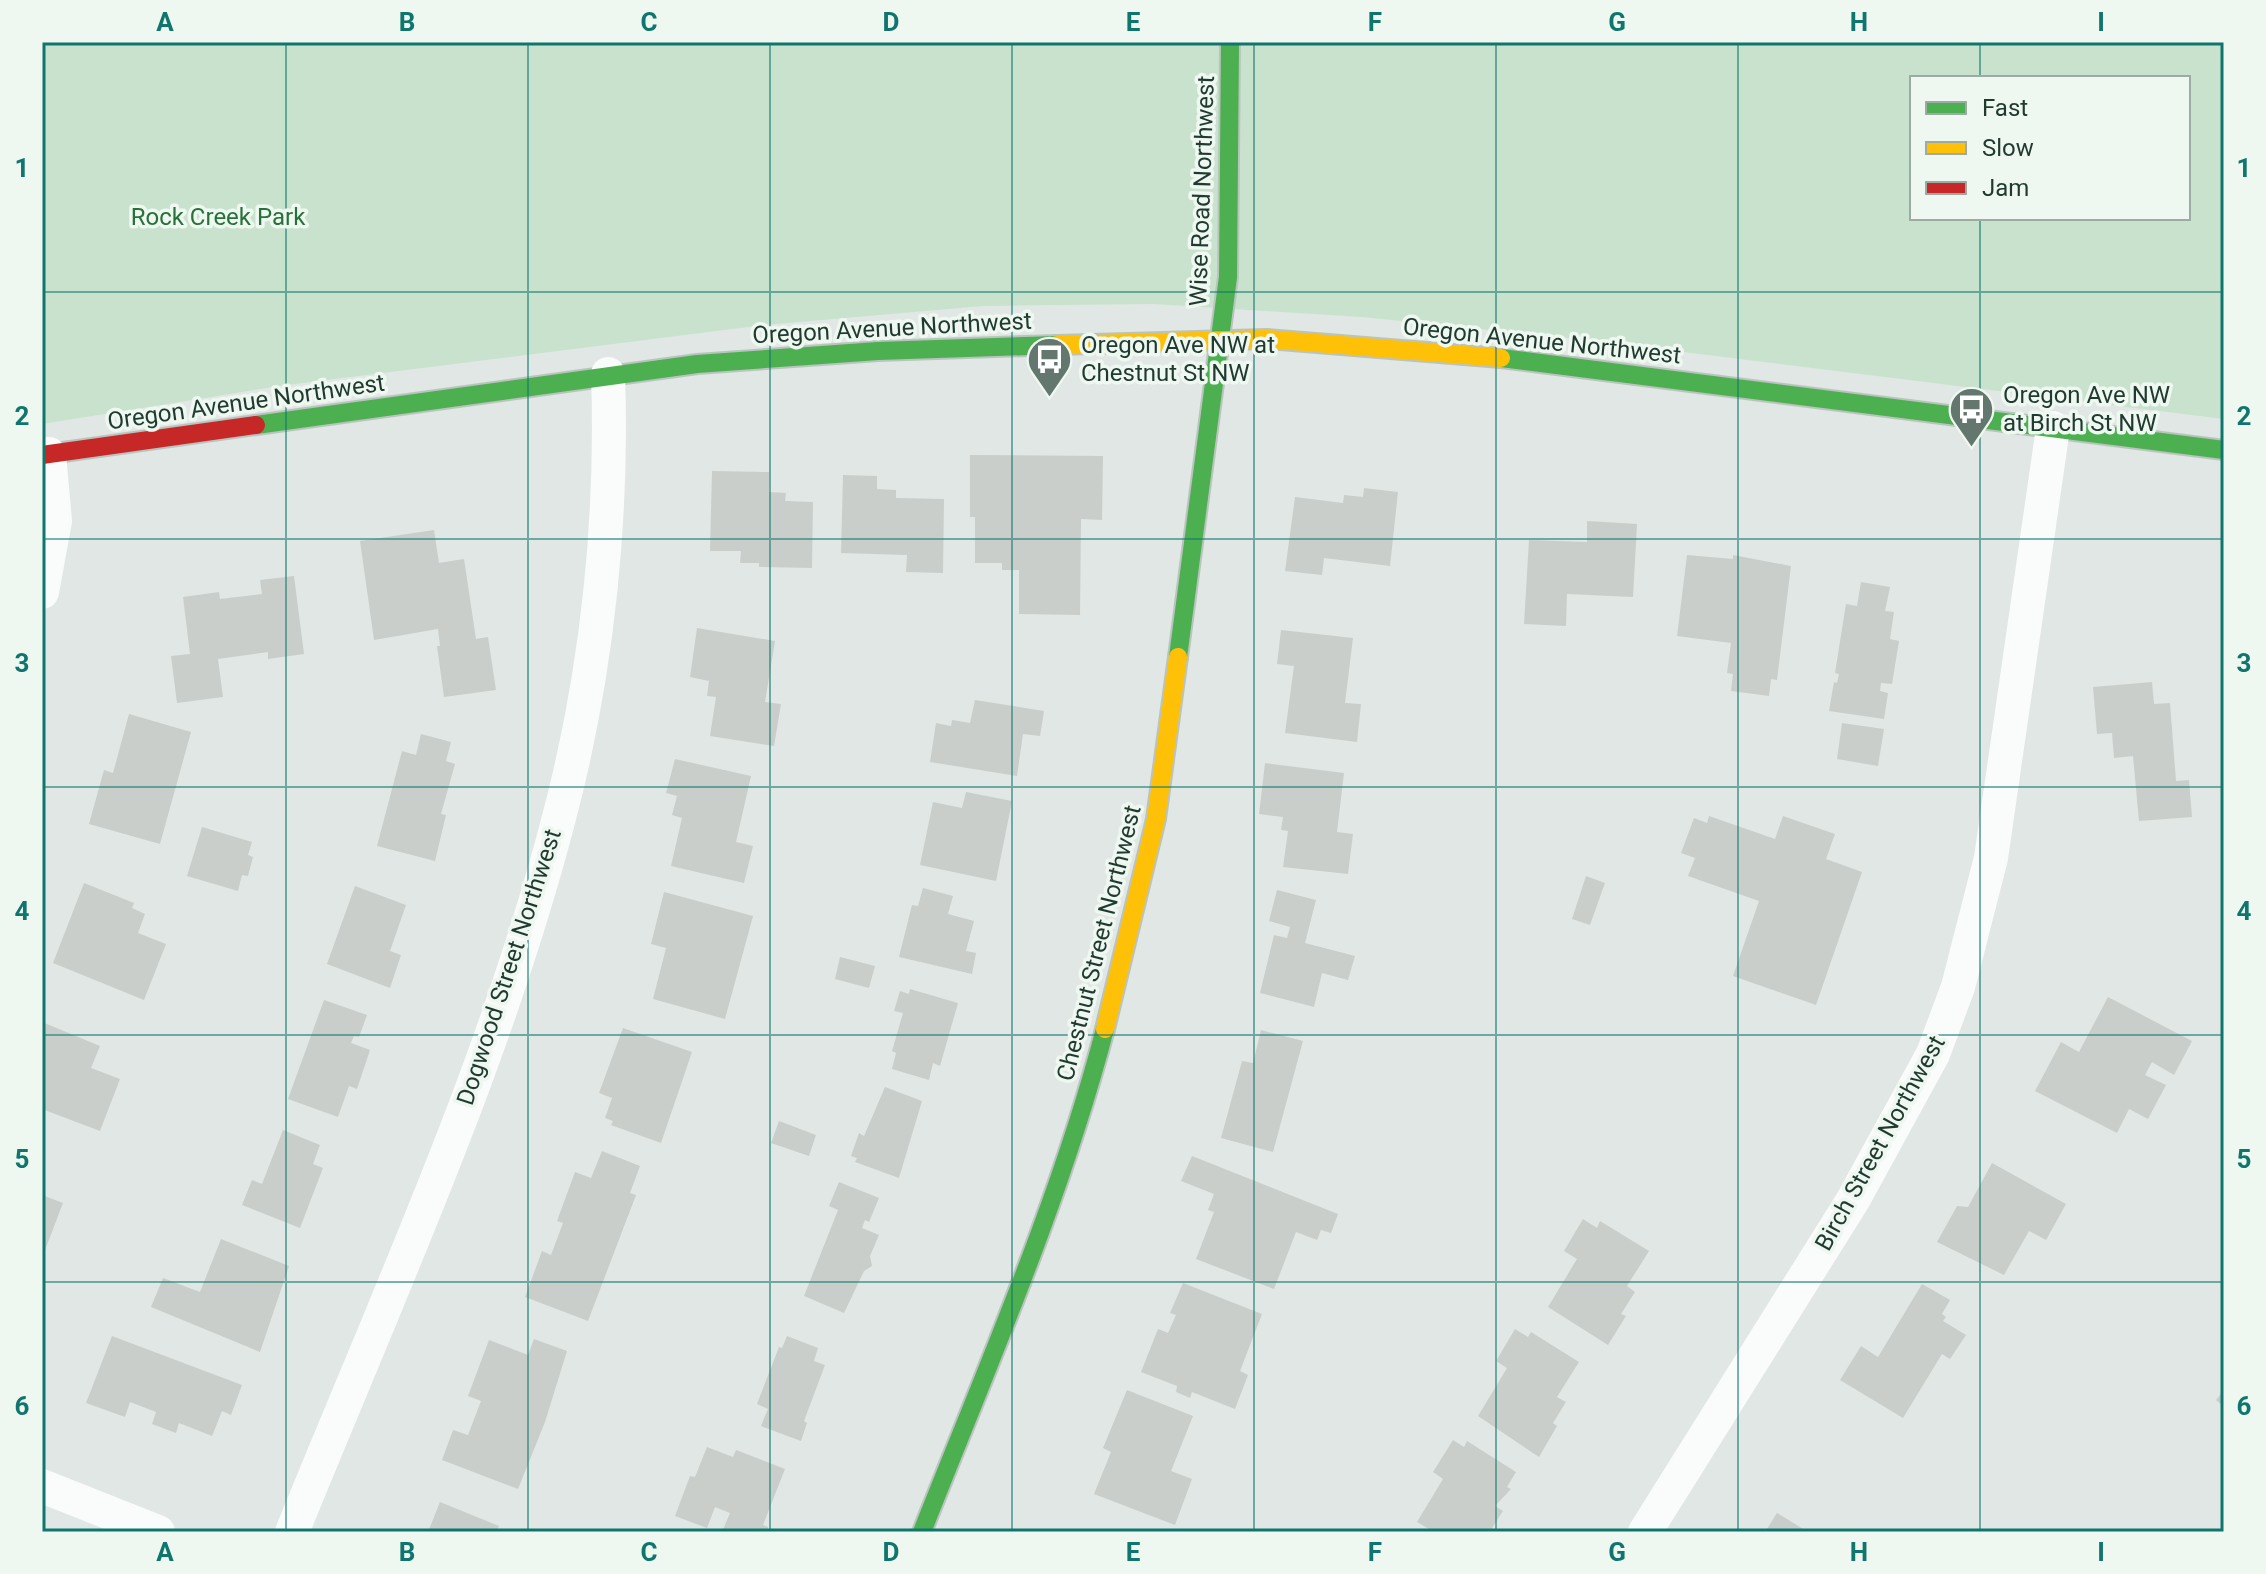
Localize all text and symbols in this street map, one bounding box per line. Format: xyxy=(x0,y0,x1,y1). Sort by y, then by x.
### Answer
text: A xyxy=(156,7,174,37)
text: B xyxy=(399,7,415,37)
text: C xyxy=(640,7,658,37)
text: D xyxy=(883,7,899,37)
text: E xyxy=(1126,7,1141,37)
text: F xyxy=(1368,7,1382,37)
text: G xyxy=(1608,7,1626,37)
text: H xyxy=(1850,7,1868,37)
text: I xyxy=(2097,7,2105,37)
street label: Wise Road Northwest xyxy=(1184,75,1220,307)
legend xyxy=(1910,76,2190,220)
text: Fast xyxy=(1982,94,2028,122)
text: Slow xyxy=(1982,134,2034,162)
text: 1 xyxy=(15,153,29,183)
text: 1 xyxy=(2237,153,2251,183)
text: Jam xyxy=(1982,174,2029,202)
park label: Rock Creek Park xyxy=(131,203,306,231)
street label: Oregon Avenue Northwest xyxy=(752,307,1032,349)
street label: Oregon Avenue Northwest xyxy=(1402,312,1683,370)
place label: Oregon Ave NW at Chestnut St NW xyxy=(1081,331,1275,387)
bus stop icon: Oregon Ave NW at Chestnut St NW xyxy=(1026,335,1074,398)
street label: Oregon Avenue Northwest xyxy=(106,369,387,435)
place label: Oregon Ave NW at Birch St NW xyxy=(2003,381,2170,437)
bus stop icon: Oregon Ave NW at Birch St NW xyxy=(1948,385,1996,448)
text: 2 xyxy=(15,401,29,431)
text: 2 xyxy=(2237,401,2251,431)
text: 3 xyxy=(15,648,29,678)
text: 3 xyxy=(2237,648,2251,678)
street label: Chestnut Street Northwest xyxy=(1051,802,1147,1084)
street label: Dogwood Street Northwest xyxy=(451,825,567,1109)
text: 4 xyxy=(15,896,30,926)
text: 4 xyxy=(2237,896,2252,926)
street label: Birch Street Northwest xyxy=(1809,1031,1951,1255)
text: 5 xyxy=(15,1144,29,1174)
text: 5 xyxy=(2237,1144,2251,1174)
text: 6 xyxy=(15,1391,30,1421)
text: 6 xyxy=(2237,1391,2252,1421)
text: A xyxy=(156,1537,174,1567)
text: B xyxy=(399,1537,415,1567)
text: C xyxy=(640,1537,658,1567)
text: D xyxy=(883,1537,899,1567)
text: E xyxy=(1126,1537,1141,1567)
text: F xyxy=(1368,1537,1382,1567)
text: G xyxy=(1608,1537,1626,1567)
text: H xyxy=(1850,1537,1868,1567)
text: I xyxy=(2097,1537,2105,1567)

